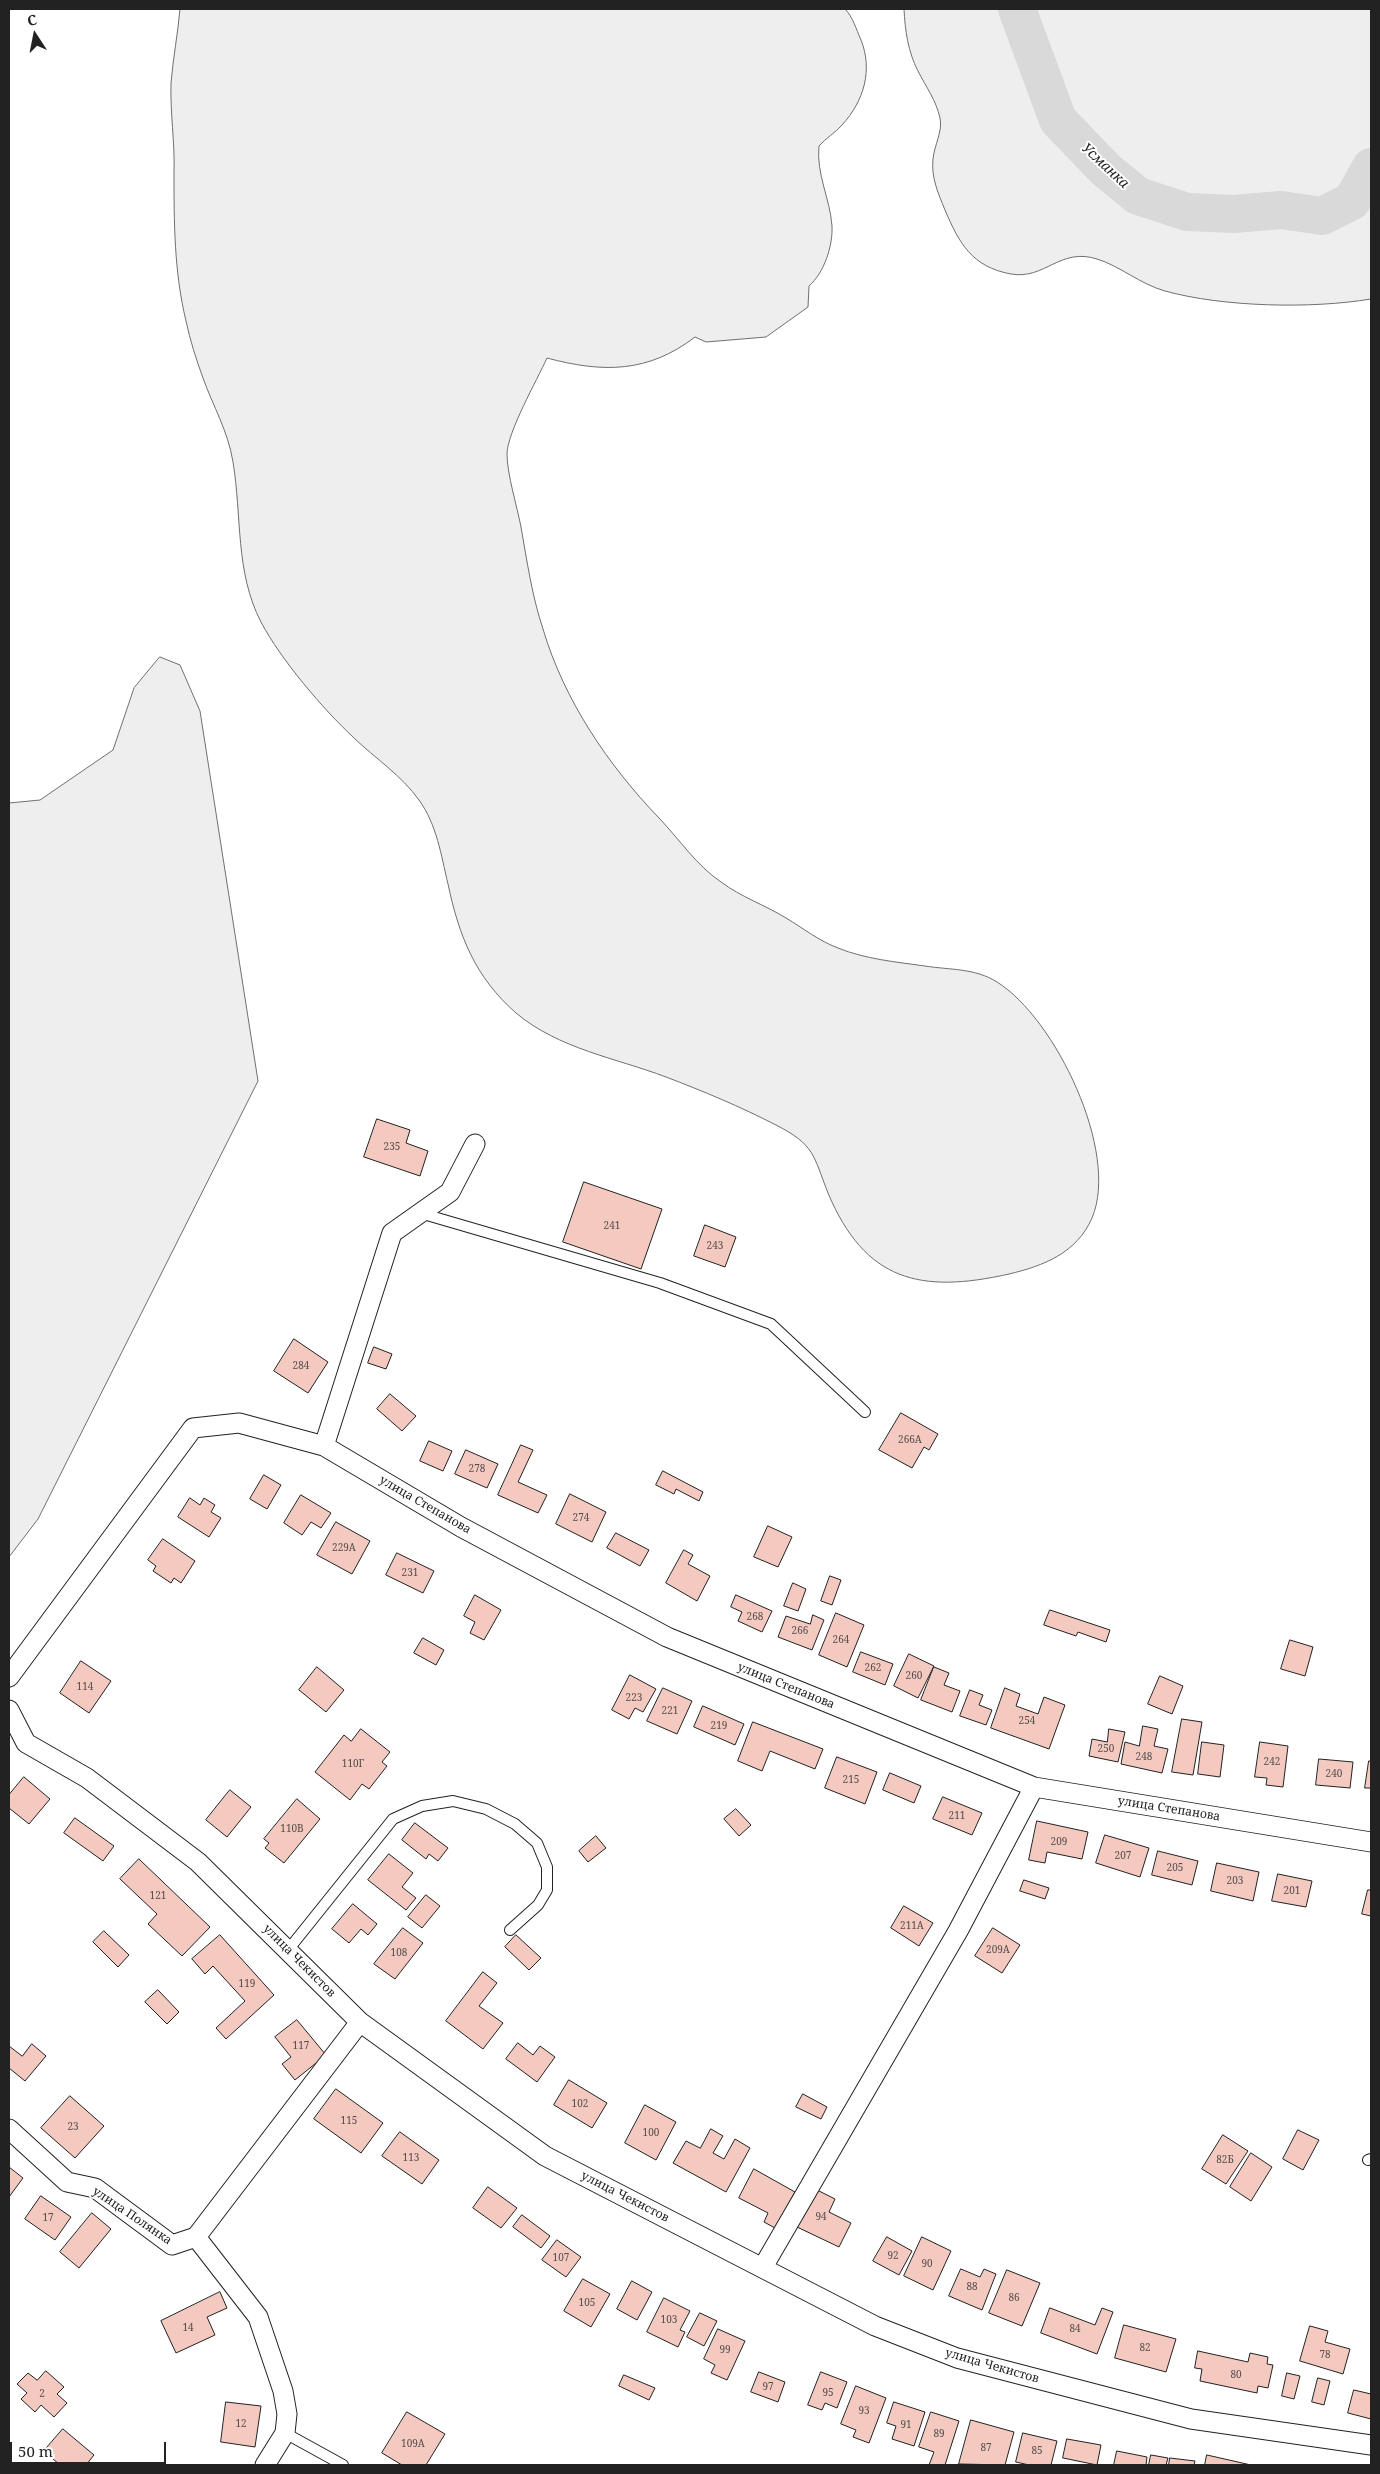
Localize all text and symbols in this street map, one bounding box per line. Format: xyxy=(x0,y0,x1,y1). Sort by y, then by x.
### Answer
north arrow xyxy=(10,10,60,60)
text: С xyxy=(26,10,38,30)
water label: Усманка xyxy=(1078,140,1132,192)
house number: 235 xyxy=(384,1141,400,1153)
house number: 241 xyxy=(604,1220,620,1232)
house number: 243 xyxy=(707,1240,723,1252)
house number: 284 xyxy=(293,1360,309,1372)
house number: 266А xyxy=(898,1434,922,1446)
house number: 278 xyxy=(469,1463,485,1475)
street label: улица Степанова xyxy=(377,1473,473,1537)
house number: 274 xyxy=(573,1512,589,1524)
house number: 229А xyxy=(332,1542,356,1554)
house number: 231 xyxy=(402,1567,418,1579)
house number: 268 xyxy=(747,1611,763,1623)
house number: 266 xyxy=(792,1625,808,1637)
house number: 264 xyxy=(833,1634,849,1646)
street label: улица Степанова xyxy=(735,1660,837,1712)
house number: 262 xyxy=(865,1662,881,1674)
house number: 260 xyxy=(906,1670,922,1682)
house number: 114 xyxy=(77,1681,93,1693)
house number: 223 xyxy=(626,1692,642,1704)
house number: 221 xyxy=(662,1705,678,1717)
house number: 254 xyxy=(1019,1715,1035,1727)
house number: 219 xyxy=(711,1720,727,1732)
house number: 250 xyxy=(1098,1743,1114,1755)
house number: 248 xyxy=(1136,1751,1152,1763)
house number: 242 xyxy=(1264,1756,1280,1768)
house number: 110Г xyxy=(342,1758,364,1770)
house number: 240 xyxy=(1326,1768,1342,1780)
house number: 215 xyxy=(843,1774,859,1786)
street label: улица Степанова xyxy=(1117,1794,1221,1824)
house number: 211 xyxy=(949,1810,965,1822)
house number: 110В xyxy=(280,1823,304,1835)
house number: 209 xyxy=(1051,1836,1067,1848)
house number: 207 xyxy=(1115,1850,1131,1862)
house number: 205 xyxy=(1167,1862,1183,1874)
house number: 203 xyxy=(1227,1875,1243,1887)
house number: 201 xyxy=(1284,1885,1300,1897)
house number: 121 xyxy=(150,1890,166,1902)
house number: 211А xyxy=(900,1920,924,1932)
street label: улица Чекистов xyxy=(260,1922,338,2000)
house number: 209А xyxy=(986,1944,1010,1956)
house number: 108 xyxy=(391,1947,407,1959)
house number: 119 xyxy=(239,1978,255,1990)
house number: 117 xyxy=(293,2040,309,2052)
house number: 102 xyxy=(572,2098,588,2110)
house number: 115 xyxy=(341,2115,357,2127)
house number: 23 xyxy=(67,2121,79,2133)
house number: 100 xyxy=(643,2127,659,2139)
house number: 113 xyxy=(403,2152,419,2164)
house number: 82Б xyxy=(1216,2154,1234,2166)
street label: улица Чекистов xyxy=(579,2169,671,2225)
street label: улица Полянка xyxy=(90,2184,174,2248)
house number: 94 xyxy=(815,2211,827,2223)
house number: 17 xyxy=(42,2212,54,2224)
house number: 92 xyxy=(887,2250,899,2262)
house number: 107 xyxy=(553,2252,569,2264)
house number: 90 xyxy=(921,2258,933,2270)
house number: 88 xyxy=(966,2281,978,2293)
house number: 86 xyxy=(1008,2292,1020,2304)
house number: 105 xyxy=(579,2297,595,2309)
house number: 103 xyxy=(661,2314,677,2326)
house number: 14 xyxy=(182,2322,194,2334)
house number: 84 xyxy=(1069,2323,1081,2335)
house number: 82 xyxy=(1139,2342,1151,2354)
house number: 99 xyxy=(719,2344,731,2356)
street label: улица Чекистов xyxy=(944,2346,1040,2386)
house number: 78 xyxy=(1319,2349,1331,2361)
house number: 80 xyxy=(1230,2369,1242,2381)
house number: 97 xyxy=(762,2381,774,2393)
house number: 95 xyxy=(822,2387,834,2399)
house number: 2 xyxy=(39,2388,45,2400)
house number: 93 xyxy=(858,2405,870,2417)
house number: 12 xyxy=(235,2418,247,2430)
house number: 91 xyxy=(900,2419,912,2431)
house number: 89 xyxy=(933,2428,945,2440)
scale bar xyxy=(12,2432,169,2464)
house number: 109А xyxy=(401,2438,425,2450)
text: 50 m xyxy=(18,2441,53,2461)
house number: 87 xyxy=(980,2442,992,2454)
house number: 85 xyxy=(1031,2445,1043,2457)

